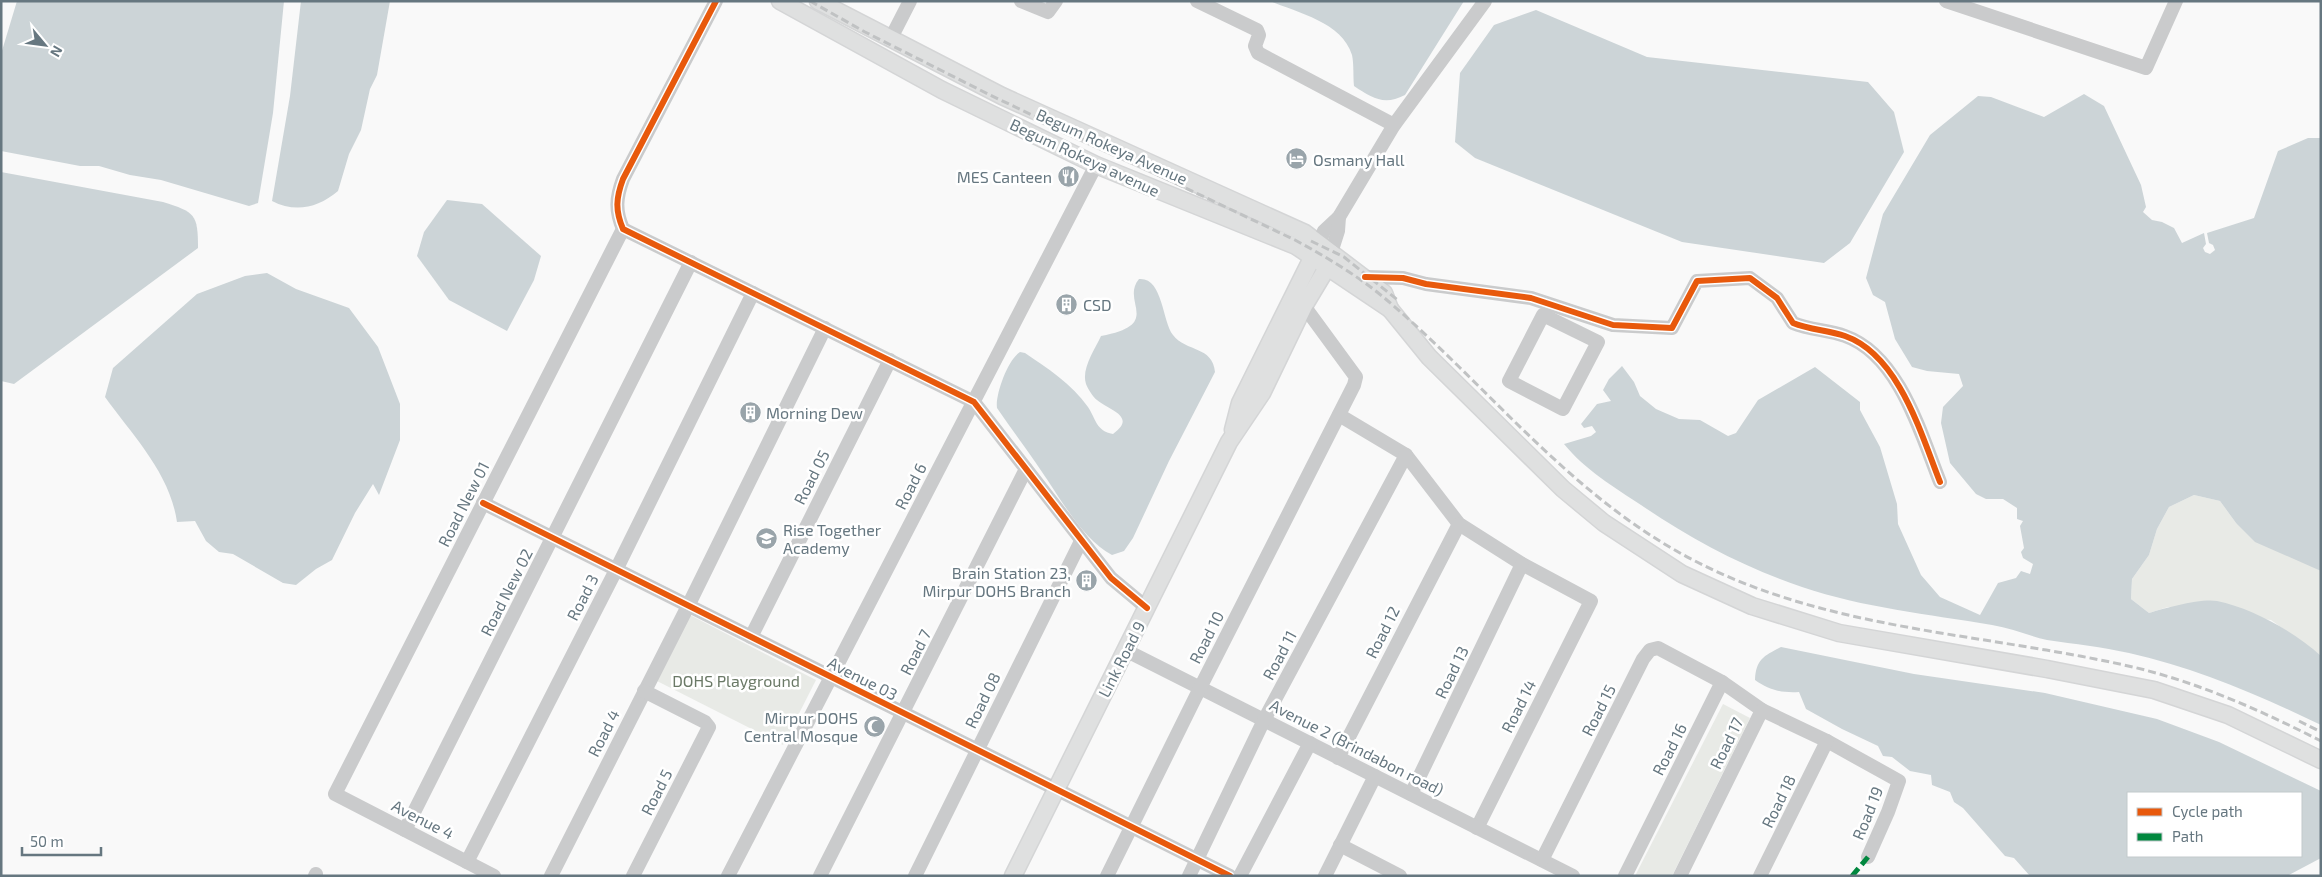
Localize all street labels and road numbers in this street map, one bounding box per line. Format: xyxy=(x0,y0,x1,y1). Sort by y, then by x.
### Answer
street label: Begum Rokeya Avenue xyxy=(1033,104,1191,188)
street label: Begum Rokeya avenue xyxy=(1007,114,1163,200)
street label: Road 05 xyxy=(789,447,833,507)
street label: Road New 01 xyxy=(433,458,493,550)
street label: Road 6 xyxy=(890,460,930,512)
street label: Road New 02 xyxy=(476,545,536,639)
street label: Road 3 xyxy=(562,571,602,623)
street label: Road 12 xyxy=(1361,603,1403,661)
street label: Road 10 xyxy=(1185,608,1227,666)
street label: Link Road 9 xyxy=(1094,618,1148,700)
street label: Road 7 xyxy=(896,626,934,678)
street label: Road 11 xyxy=(1258,627,1300,683)
street label: Road 13 xyxy=(1430,643,1472,701)
street label: Avenue 03 xyxy=(825,652,901,704)
street label: Road 08 xyxy=(960,669,1004,731)
street label: Road 14 xyxy=(1497,676,1539,736)
street label: Road 15 xyxy=(1577,681,1619,739)
street label: Avenue 2 (Brindabon road) xyxy=(1267,695,1447,799)
street label: Road 4 xyxy=(583,706,623,760)
street label: Road 17 xyxy=(1705,714,1747,772)
street label: Road 16 xyxy=(1648,720,1690,778)
street label: Road 5 xyxy=(636,766,676,818)
street label: Road 18 xyxy=(1757,771,1799,831)
street label: Road 19 xyxy=(1848,784,1886,842)
street label: Avenue 4 xyxy=(389,795,457,843)

